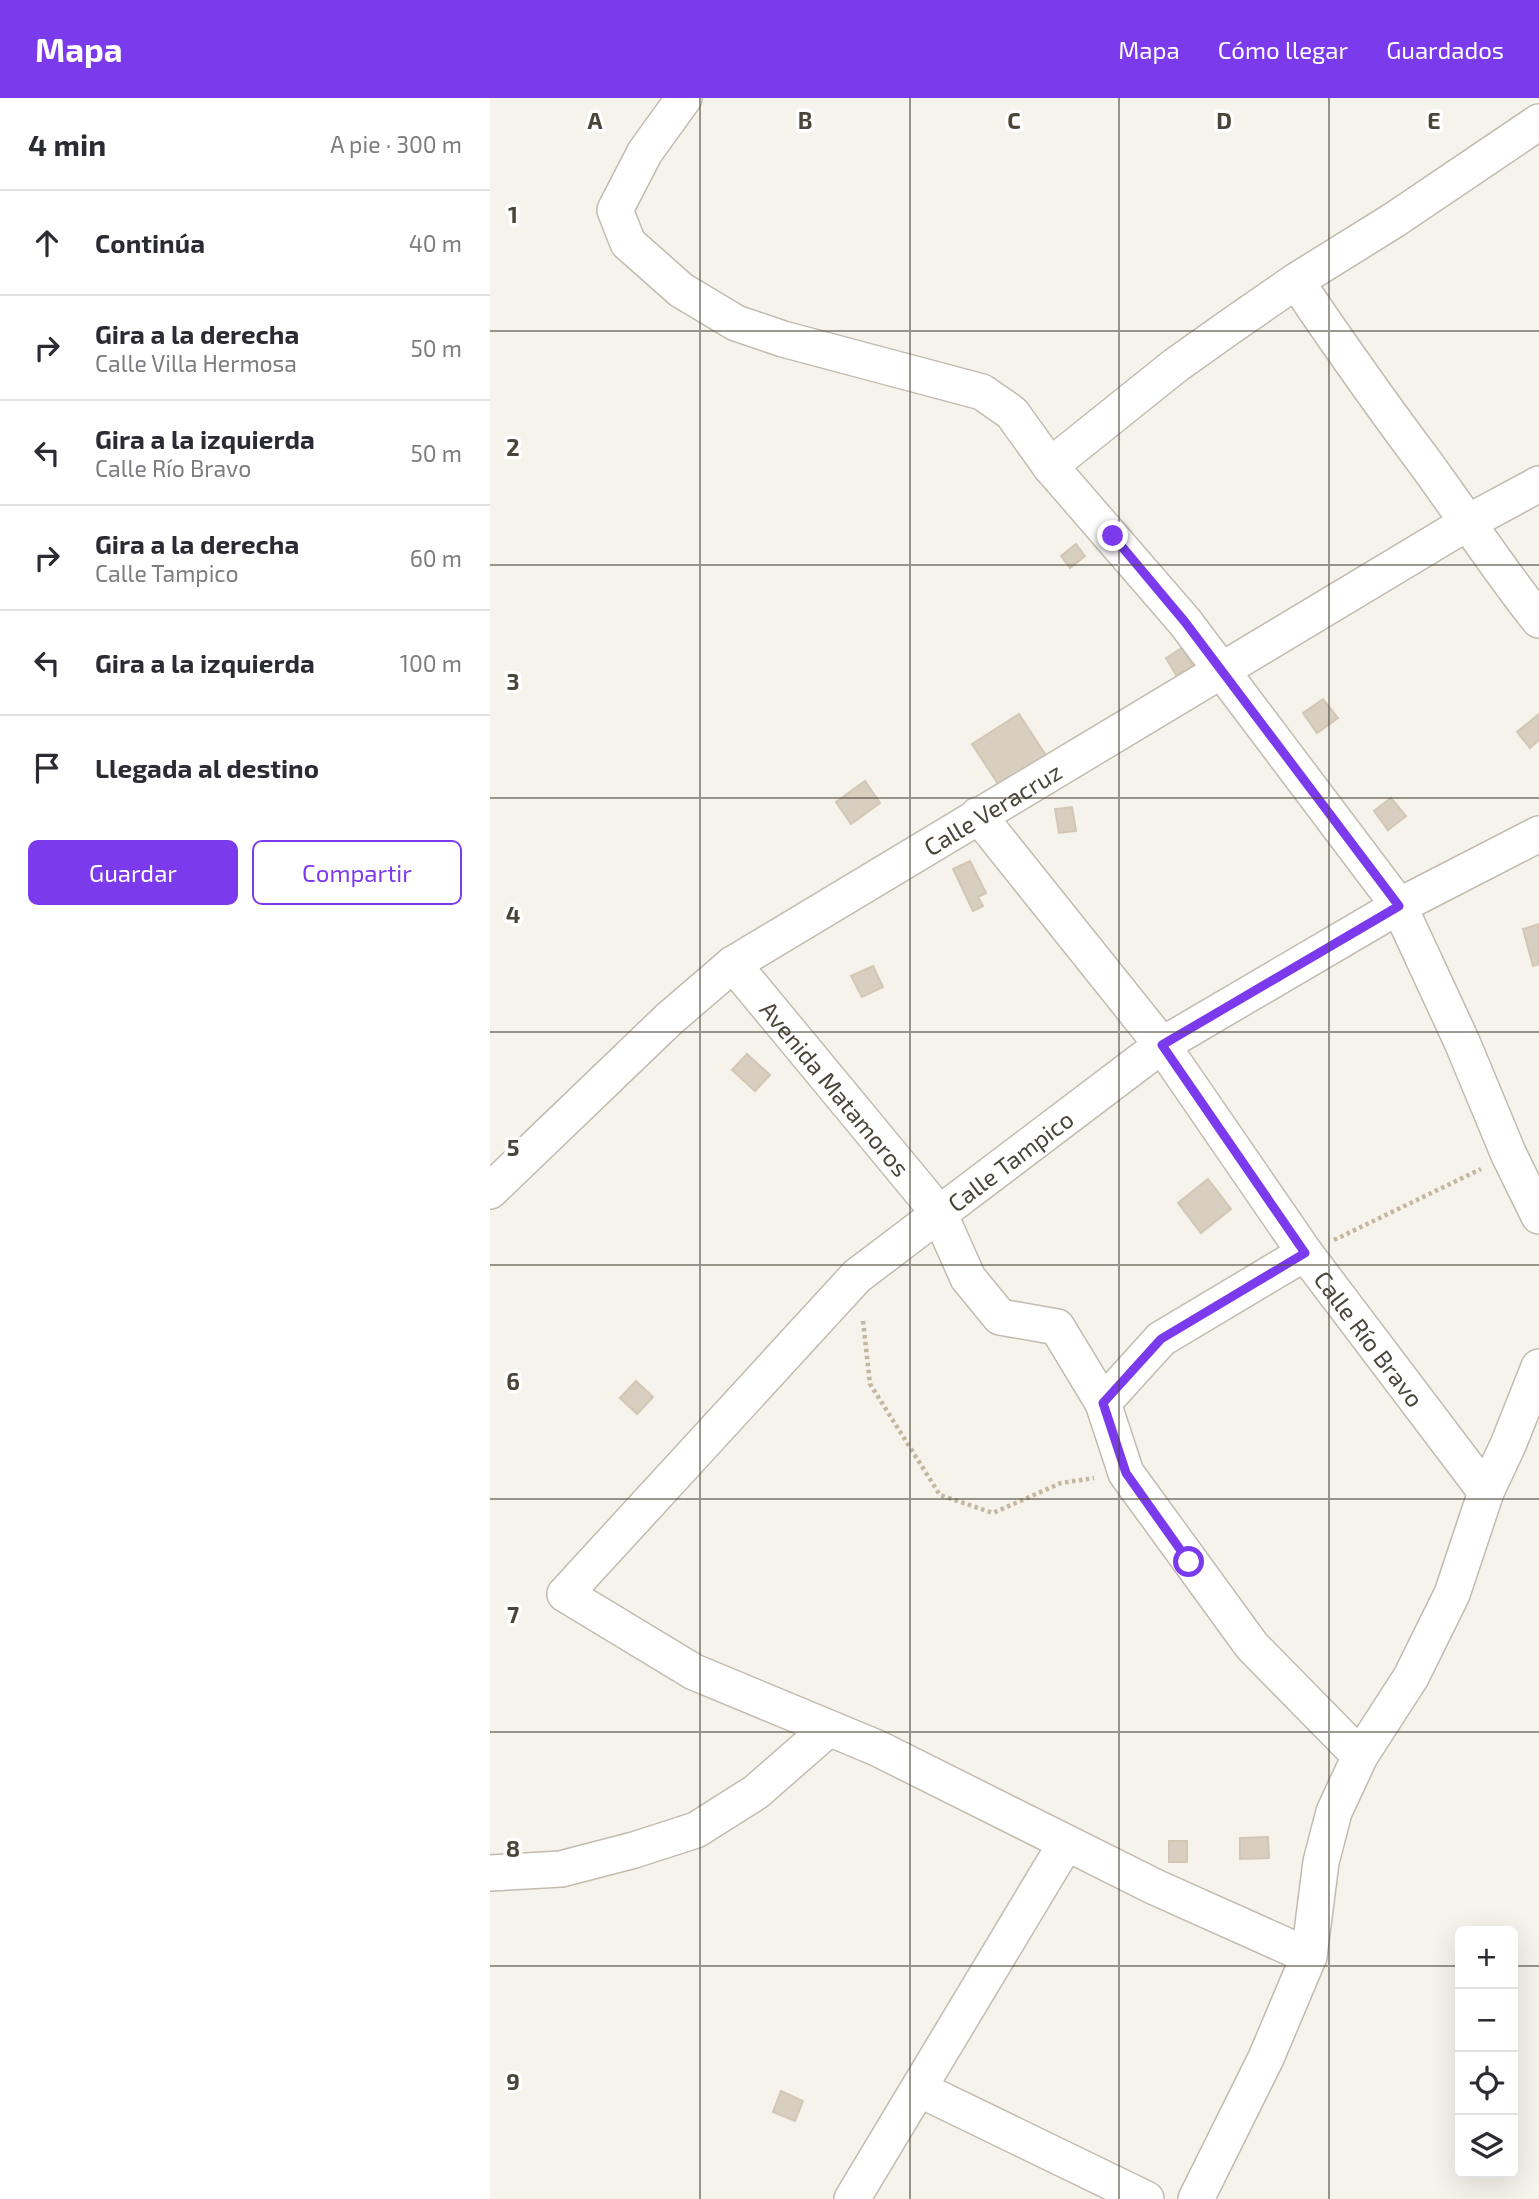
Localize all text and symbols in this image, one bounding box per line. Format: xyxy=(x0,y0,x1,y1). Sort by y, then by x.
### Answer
text: Mapa xyxy=(35,29,123,69)
text: Mapa xyxy=(1118,35,1180,64)
text: Cómo llegar xyxy=(1218,35,1348,64)
text: Guardados xyxy=(1386,35,1504,64)
text: A xyxy=(587,106,603,134)
text: B xyxy=(798,106,812,134)
text: C xyxy=(1007,106,1021,134)
text: D xyxy=(1216,106,1232,134)
text: E xyxy=(1427,106,1441,134)
text: 4 min xyxy=(28,126,106,162)
text: A pie · 300 m xyxy=(330,130,462,158)
text: 1 xyxy=(508,200,518,228)
icon: ahead xyxy=(28,224,66,262)
text: Continúa xyxy=(95,227,205,258)
text: 40 m xyxy=(409,229,462,257)
text: Gira a la derecha xyxy=(95,318,299,349)
icon: right xyxy=(28,329,66,367)
text: 50 m xyxy=(411,334,462,362)
text: Calle Villa Hermosa xyxy=(95,349,297,377)
text: Gira a la izquierda xyxy=(95,423,315,454)
text: 2 xyxy=(506,433,520,461)
icon: left xyxy=(28,434,66,472)
text: 50 m xyxy=(411,439,462,467)
text: Calle Río Bravo xyxy=(95,454,251,482)
route end xyxy=(1097,520,1128,551)
text: Gira a la derecha xyxy=(95,528,299,559)
icon: right xyxy=(28,539,66,577)
text: 60 m xyxy=(410,544,462,572)
text: Calle Tampico xyxy=(95,559,239,587)
icon: left xyxy=(28,644,66,682)
text: Gira a la izquierda xyxy=(95,647,315,678)
text: 100 m xyxy=(400,649,462,677)
text: 3 xyxy=(506,667,520,695)
icon: arrive xyxy=(28,749,66,787)
text: Llegada al destino xyxy=(95,752,319,783)
street label: Calle Veracruz xyxy=(918,756,1066,861)
button: Guardar xyxy=(28,840,238,905)
button: Compartir xyxy=(252,840,462,905)
text: 4 xyxy=(506,900,520,928)
street label: Avenida Matamoros xyxy=(755,995,916,1181)
street label: Calle Tampico xyxy=(941,1103,1078,1217)
text: 5 xyxy=(507,1133,519,1161)
street label: Calle Río Bravo xyxy=(1309,1265,1430,1412)
text: 6 xyxy=(506,1367,520,1395)
route start xyxy=(1173,1546,1204,1577)
text: 7 xyxy=(507,1600,519,1628)
text: 8 xyxy=(506,1834,520,1862)
map controls xyxy=(1455,1926,1518,2178)
button: + xyxy=(1455,1926,1518,1989)
button: − xyxy=(1455,1989,1518,2052)
button: locate xyxy=(1455,2052,1518,2115)
text: 9 xyxy=(506,2067,520,2095)
button: layers xyxy=(1455,2115,1518,2178)

